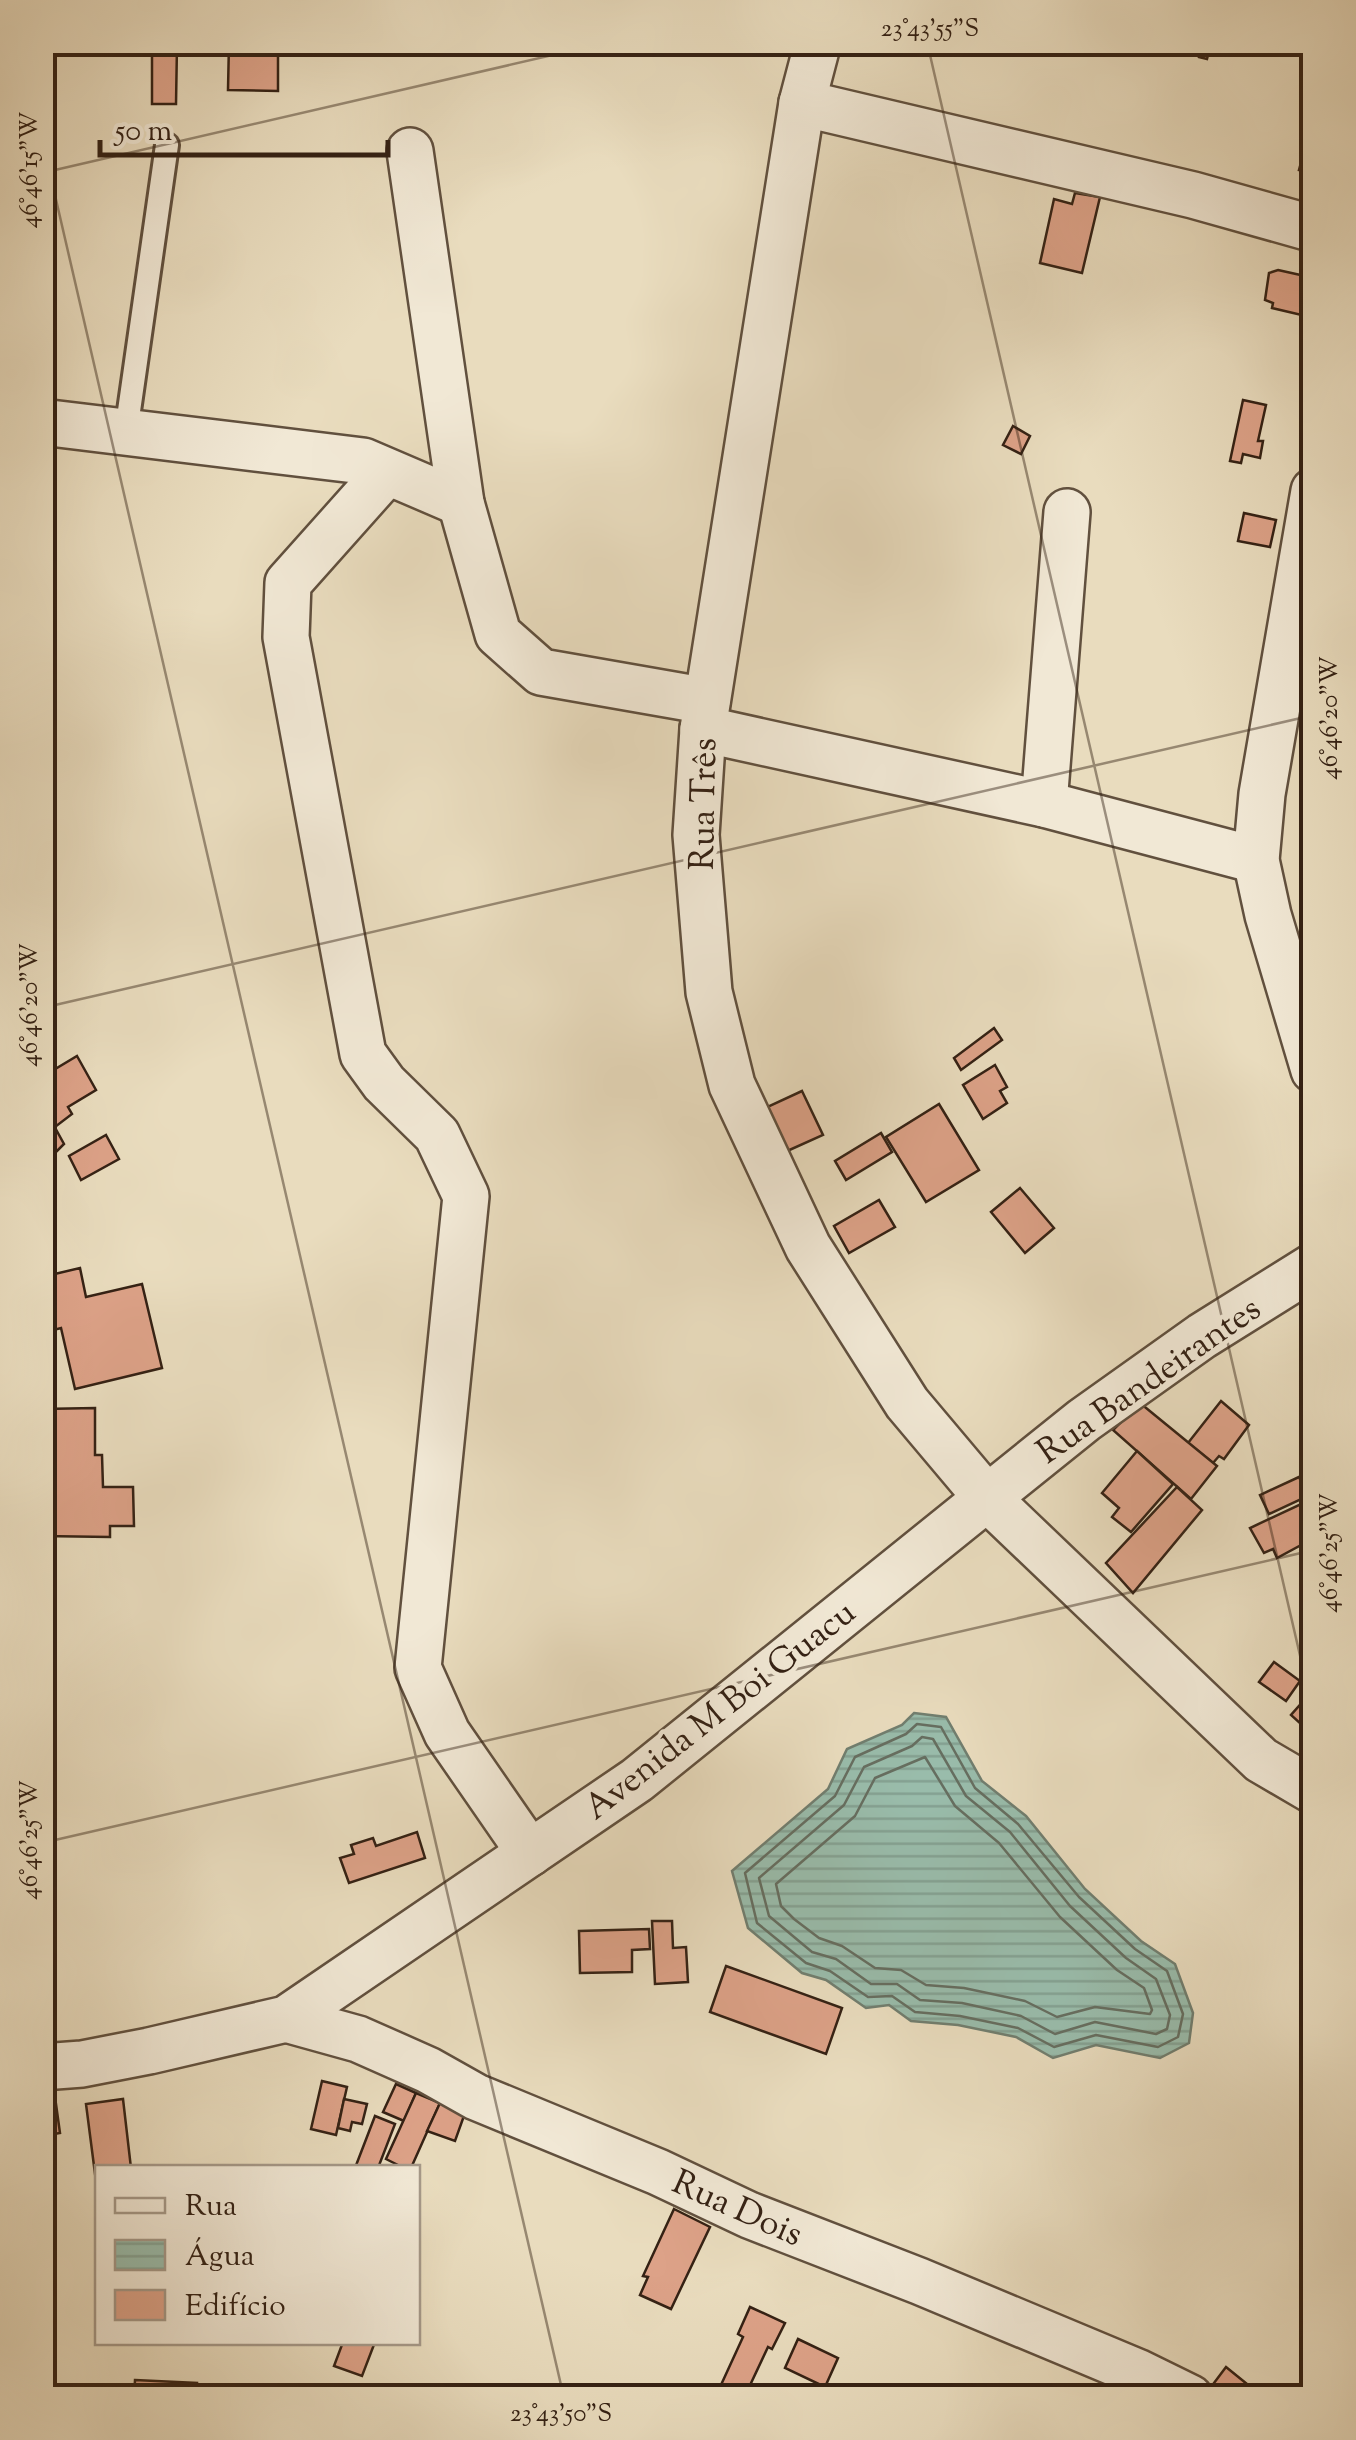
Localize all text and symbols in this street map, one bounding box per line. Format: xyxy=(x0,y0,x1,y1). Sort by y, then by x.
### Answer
text: 23°43'55"S xyxy=(881,12,979,48)
scale bar xyxy=(100,95,388,157)
text: 50 m xyxy=(113,111,173,154)
text: 46°46'15"W xyxy=(13,112,49,228)
text: 46°46'20"W xyxy=(1313,656,1349,780)
street label: Rua Três xyxy=(679,737,732,871)
text: 46°46'20"W xyxy=(13,943,49,1067)
street label: Rua Bandeirantes xyxy=(1027,1285,1273,1478)
text: 46°46'25"W xyxy=(1313,1493,1349,1613)
street label: Avenida M Boi Guacu xyxy=(574,1589,868,1834)
text: 46°46'25"W xyxy=(13,1780,49,1900)
street label: Rua Dois xyxy=(663,2159,810,2262)
legend xyxy=(95,2165,420,2345)
text: Rua xyxy=(185,2186,237,2229)
text: Água xyxy=(185,2236,255,2279)
text: Edifício xyxy=(185,2286,286,2329)
text: 23°43'50"S xyxy=(510,2397,612,2433)

